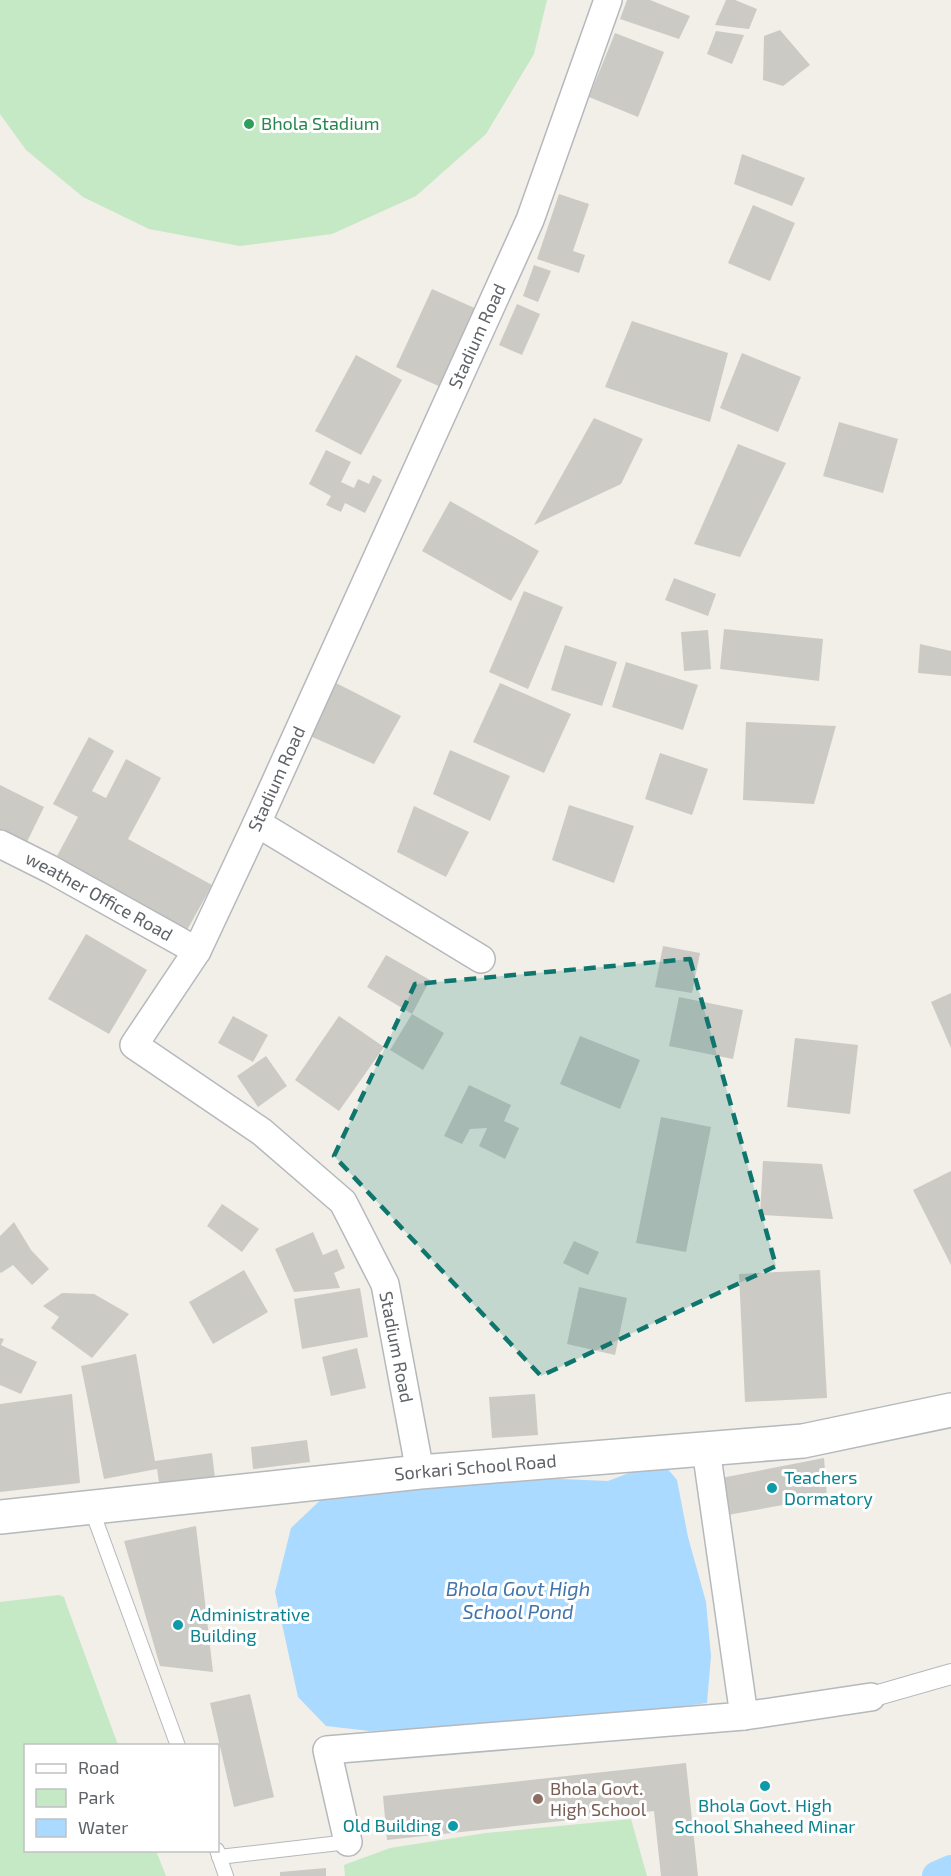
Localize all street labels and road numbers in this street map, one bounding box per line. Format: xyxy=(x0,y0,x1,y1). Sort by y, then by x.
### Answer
street label: Stadium Road xyxy=(443,280,510,392)
street label: Stadium Road xyxy=(243,723,309,835)
street label: weather Office Road xyxy=(22,846,177,945)
street label: Stadium Road xyxy=(375,1289,419,1404)
street label: Sorkari School Road xyxy=(393,1449,557,1485)

